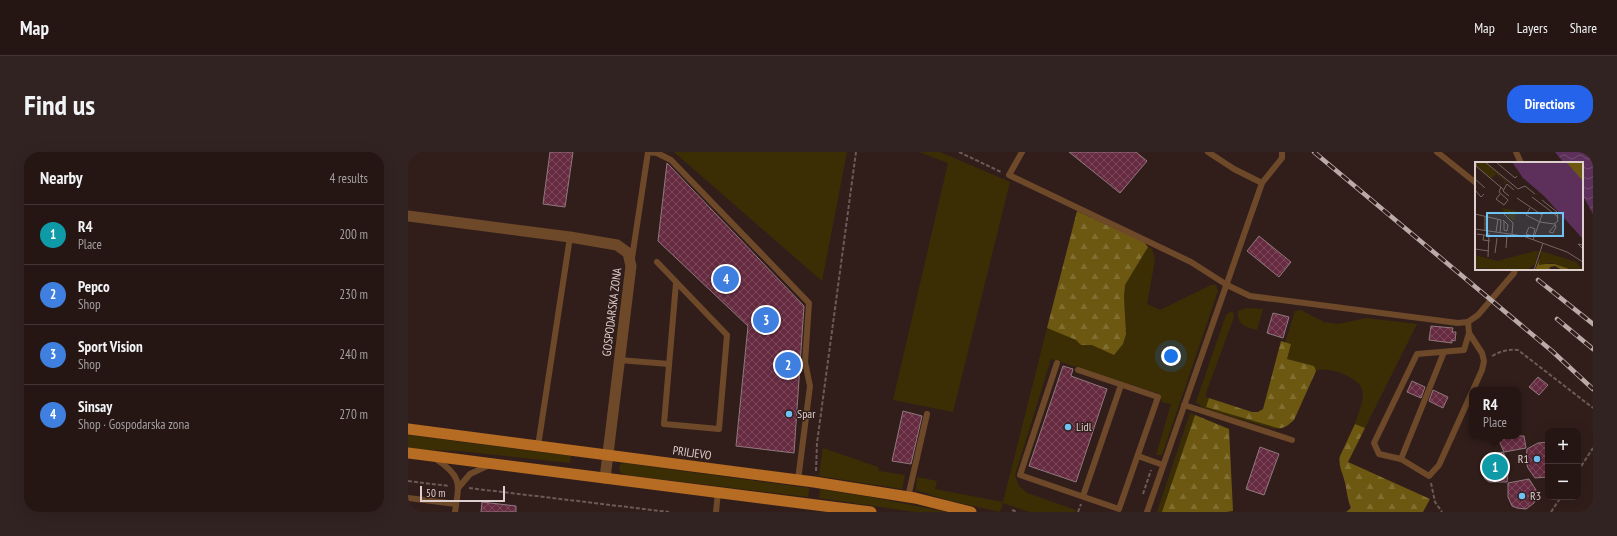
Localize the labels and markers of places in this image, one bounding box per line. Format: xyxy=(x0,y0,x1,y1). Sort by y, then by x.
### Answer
pin: 4 xyxy=(713,264,739,294)
pin: 3 xyxy=(753,305,779,335)
pin: 2 xyxy=(775,350,801,380)
place label: Spar xyxy=(797,406,816,421)
marker: Spar xyxy=(784,409,794,419)
place label: Lidl xyxy=(1076,419,1092,434)
marker: Lidl xyxy=(1063,422,1073,432)
place label: R1 xyxy=(1518,451,1529,466)
pin: 1 xyxy=(1482,452,1508,482)
marker: R1 xyxy=(1532,454,1542,464)
place label: R3 xyxy=(1530,488,1541,503)
marker: R3 xyxy=(1517,491,1527,501)

